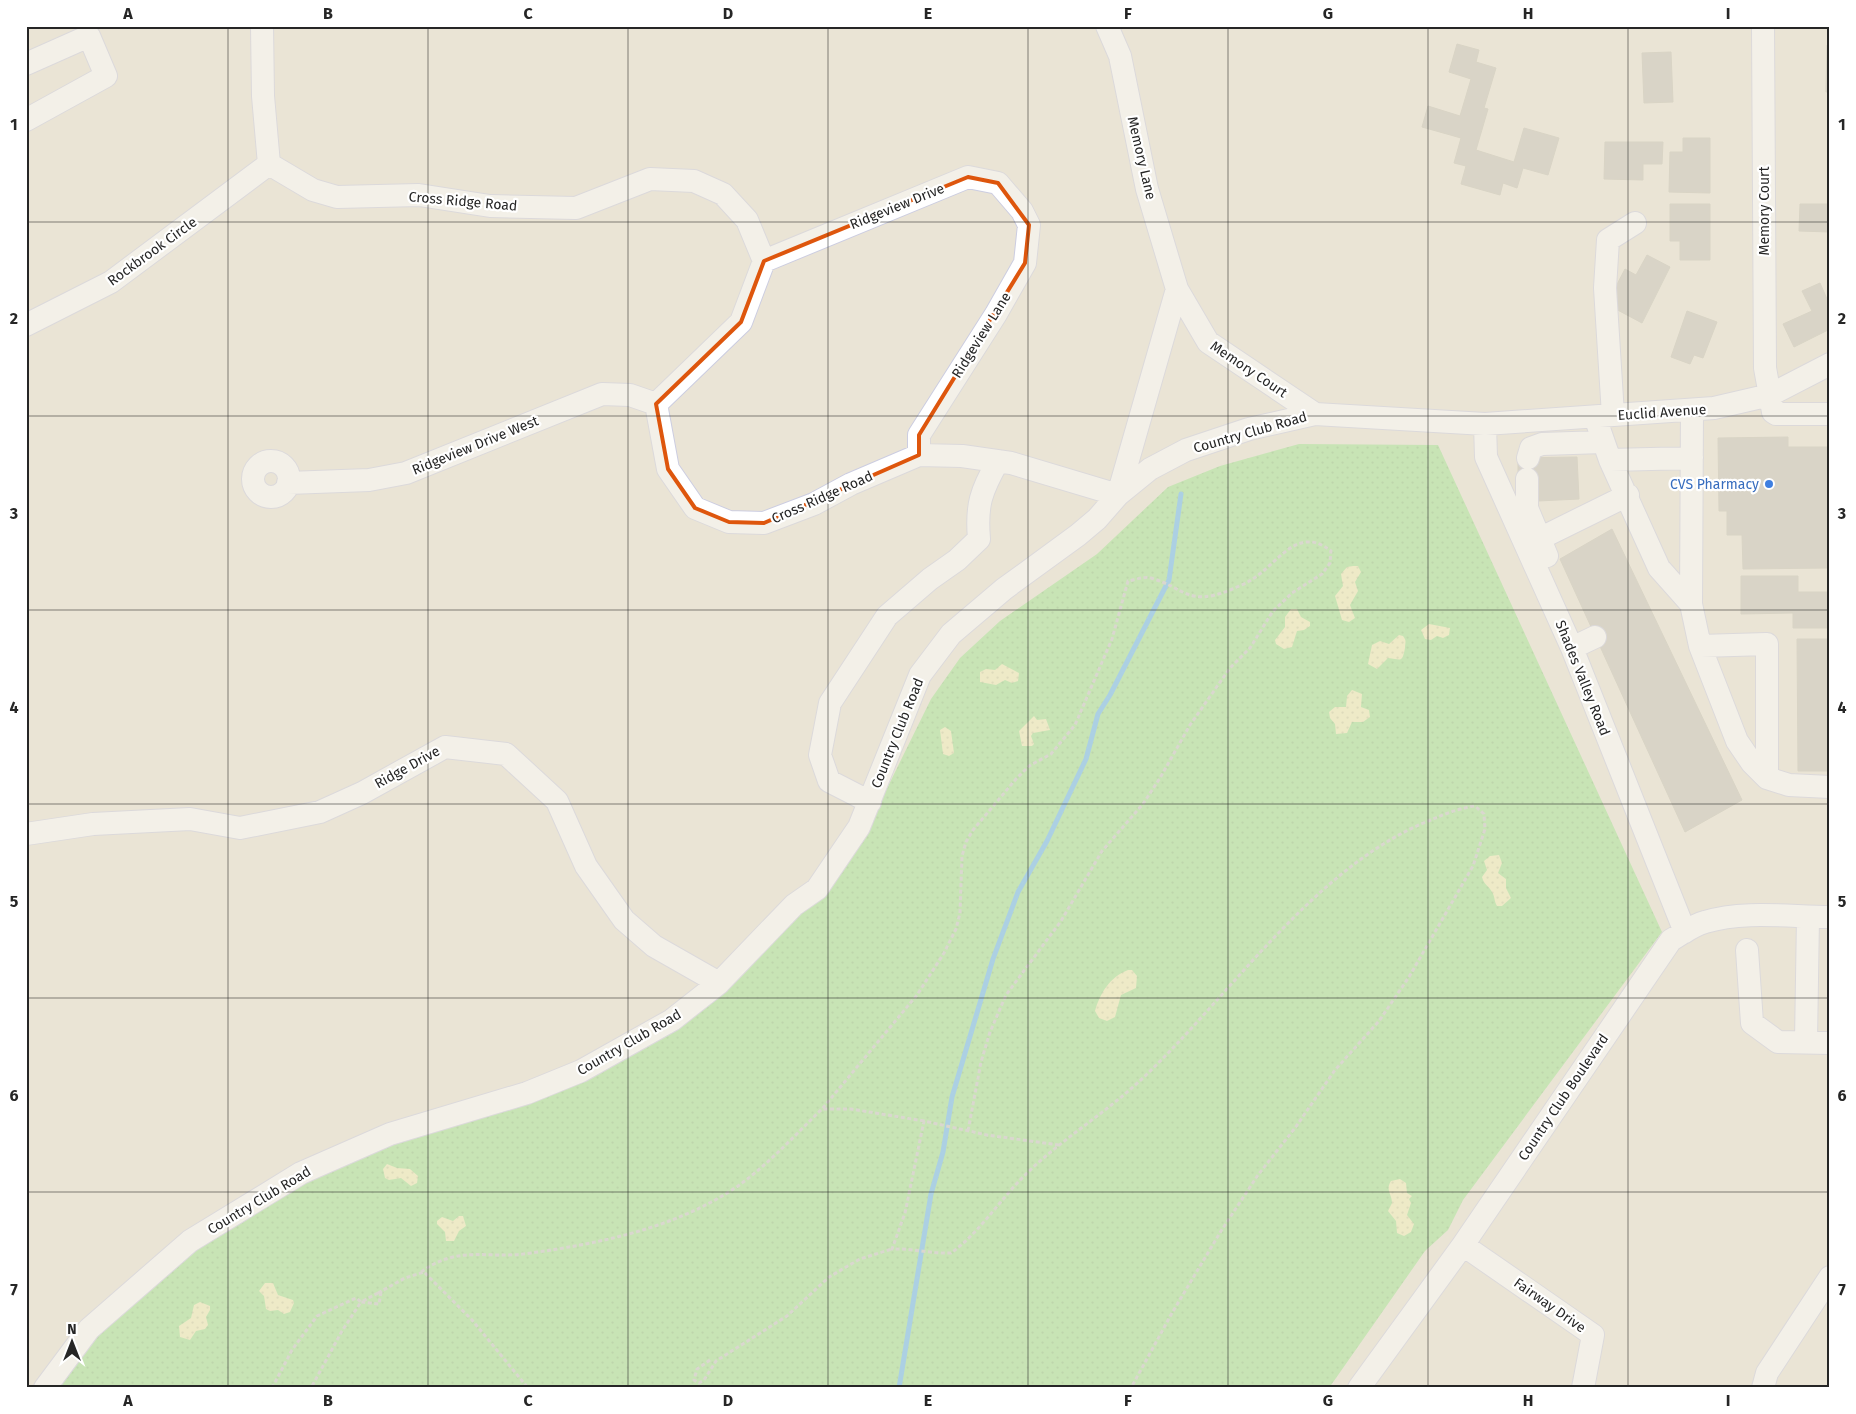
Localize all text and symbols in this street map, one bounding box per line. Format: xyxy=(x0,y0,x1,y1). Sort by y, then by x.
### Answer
text: A xyxy=(122,4,133,23)
text: B xyxy=(323,4,333,23)
text: C xyxy=(523,4,533,23)
text: D xyxy=(723,4,733,23)
text: E xyxy=(924,4,932,23)
text: F xyxy=(1124,4,1132,23)
text: G xyxy=(1323,4,1333,23)
text: H xyxy=(1523,4,1533,23)
text: I xyxy=(1726,4,1730,23)
text: 1 xyxy=(10,115,18,134)
street label: Memory Lane xyxy=(1124,115,1159,201)
text: 1 xyxy=(1838,115,1846,134)
street label: Memory Court xyxy=(1756,166,1773,256)
street label: Ridgeview Drive xyxy=(847,180,947,233)
street label: Cross Ridge Road xyxy=(408,188,518,215)
street label: Rockbrook Circle xyxy=(104,213,200,289)
street label: Ridgeview Lane xyxy=(948,289,1015,381)
text: 2 xyxy=(10,309,18,328)
text: 2 xyxy=(1838,309,1846,328)
street label: Memory Court xyxy=(1207,337,1291,402)
street label: Euclid Avenue xyxy=(1617,401,1707,424)
street label: Country Club Road xyxy=(1191,408,1309,457)
street label: Ridgeview Drive West xyxy=(409,412,542,479)
street label: Cross Ridge Road xyxy=(769,468,875,527)
place label: CVS Pharmacy xyxy=(1670,476,1759,493)
marker: CVS Pharmacy xyxy=(1763,478,1775,490)
text: 3 xyxy=(9,504,18,523)
text: 3 xyxy=(1837,504,1846,523)
street label: Shades Valley Road xyxy=(1552,618,1613,738)
street label: Country Club Road xyxy=(868,676,927,791)
text: 4 xyxy=(9,698,19,717)
text: 4 xyxy=(1837,698,1847,717)
street label: Ridge Drive xyxy=(372,743,443,792)
text: 5 xyxy=(10,892,19,911)
text: 5 xyxy=(1838,892,1847,911)
street label: Country Club Road xyxy=(574,1006,684,1079)
street label: Country Club Boulevard xyxy=(1515,1031,1612,1164)
text: 6 xyxy=(9,1086,19,1105)
text: 6 xyxy=(1837,1086,1847,1105)
street label: Country Club Road xyxy=(205,1163,314,1238)
street label: Fairway Drive xyxy=(1511,1274,1589,1336)
text: 7 xyxy=(10,1280,18,1299)
text: 7 xyxy=(1838,1280,1846,1299)
north arrow xyxy=(48,1316,98,1366)
text: N xyxy=(67,1321,77,1338)
text: A xyxy=(122,1391,133,1410)
text: B xyxy=(323,1391,333,1410)
text: C xyxy=(523,1391,533,1410)
text: D xyxy=(723,1391,733,1410)
text: E xyxy=(924,1391,932,1410)
text: F xyxy=(1124,1391,1132,1410)
text: G xyxy=(1323,1391,1333,1410)
text: H xyxy=(1523,1391,1533,1410)
text: I xyxy=(1726,1391,1730,1410)

